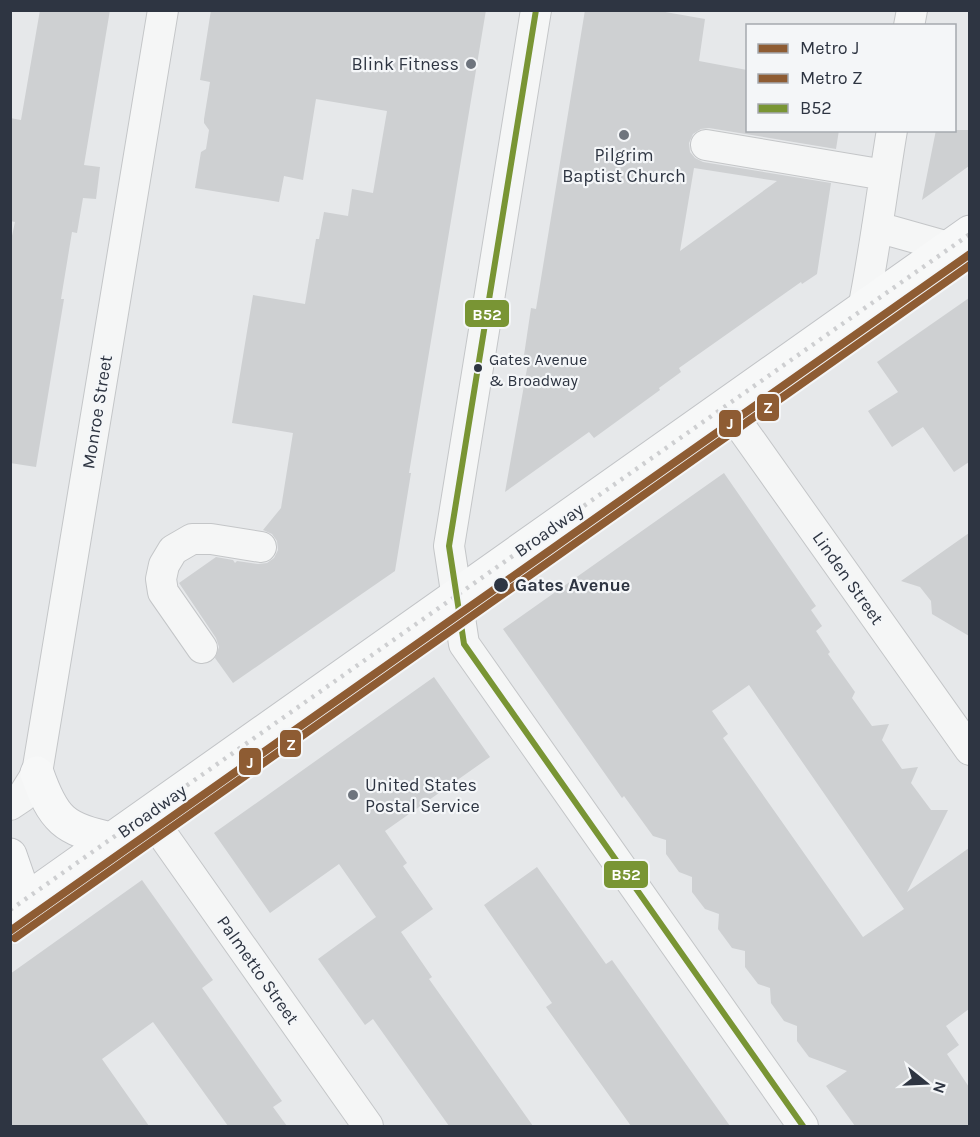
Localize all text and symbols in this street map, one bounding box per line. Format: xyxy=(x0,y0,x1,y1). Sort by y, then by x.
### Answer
legend xyxy=(746,24,956,132)
text: Metro J xyxy=(800,37,859,59)
place label: Blink Fitness xyxy=(352,53,459,75)
marker: Blink Fitness xyxy=(464,57,478,71)
text: Metro Z xyxy=(800,67,863,89)
text: B52 xyxy=(800,97,832,119)
marker: Pilgrim Baptist Church xyxy=(617,128,631,142)
place label: Pilgrim Baptist Church xyxy=(562,144,686,187)
line badge: B52 xyxy=(464,299,510,328)
text: B52 xyxy=(472,305,502,324)
place label: Gates Avenue & Broadway xyxy=(489,350,587,390)
street label: Monroe Street xyxy=(77,353,117,471)
marker: Gates Avenue & Broadway xyxy=(472,362,484,374)
line badge: Z xyxy=(756,393,780,422)
text: Z xyxy=(763,398,773,417)
line badge: J xyxy=(718,409,742,438)
text: J xyxy=(726,414,734,433)
street label: Broadway xyxy=(510,498,588,562)
street label: Linden Street xyxy=(808,527,888,629)
place label: Gates Avenue xyxy=(515,574,630,596)
marker: Gates Avenue xyxy=(492,576,510,594)
line badge: Z xyxy=(279,729,302,758)
text: Z xyxy=(286,735,296,754)
line badge: J xyxy=(238,747,262,776)
text: J xyxy=(246,753,254,772)
place label: United States Postal Service xyxy=(365,774,480,817)
street label: Broadway xyxy=(113,779,191,843)
marker: United States Postal Service xyxy=(346,788,360,802)
line badge: B52 xyxy=(603,860,649,889)
text: B52 xyxy=(611,865,641,884)
street label: Palmetto Street xyxy=(212,911,304,1029)
north arrow xyxy=(896,1053,956,1113)
text: N xyxy=(929,1079,951,1096)

